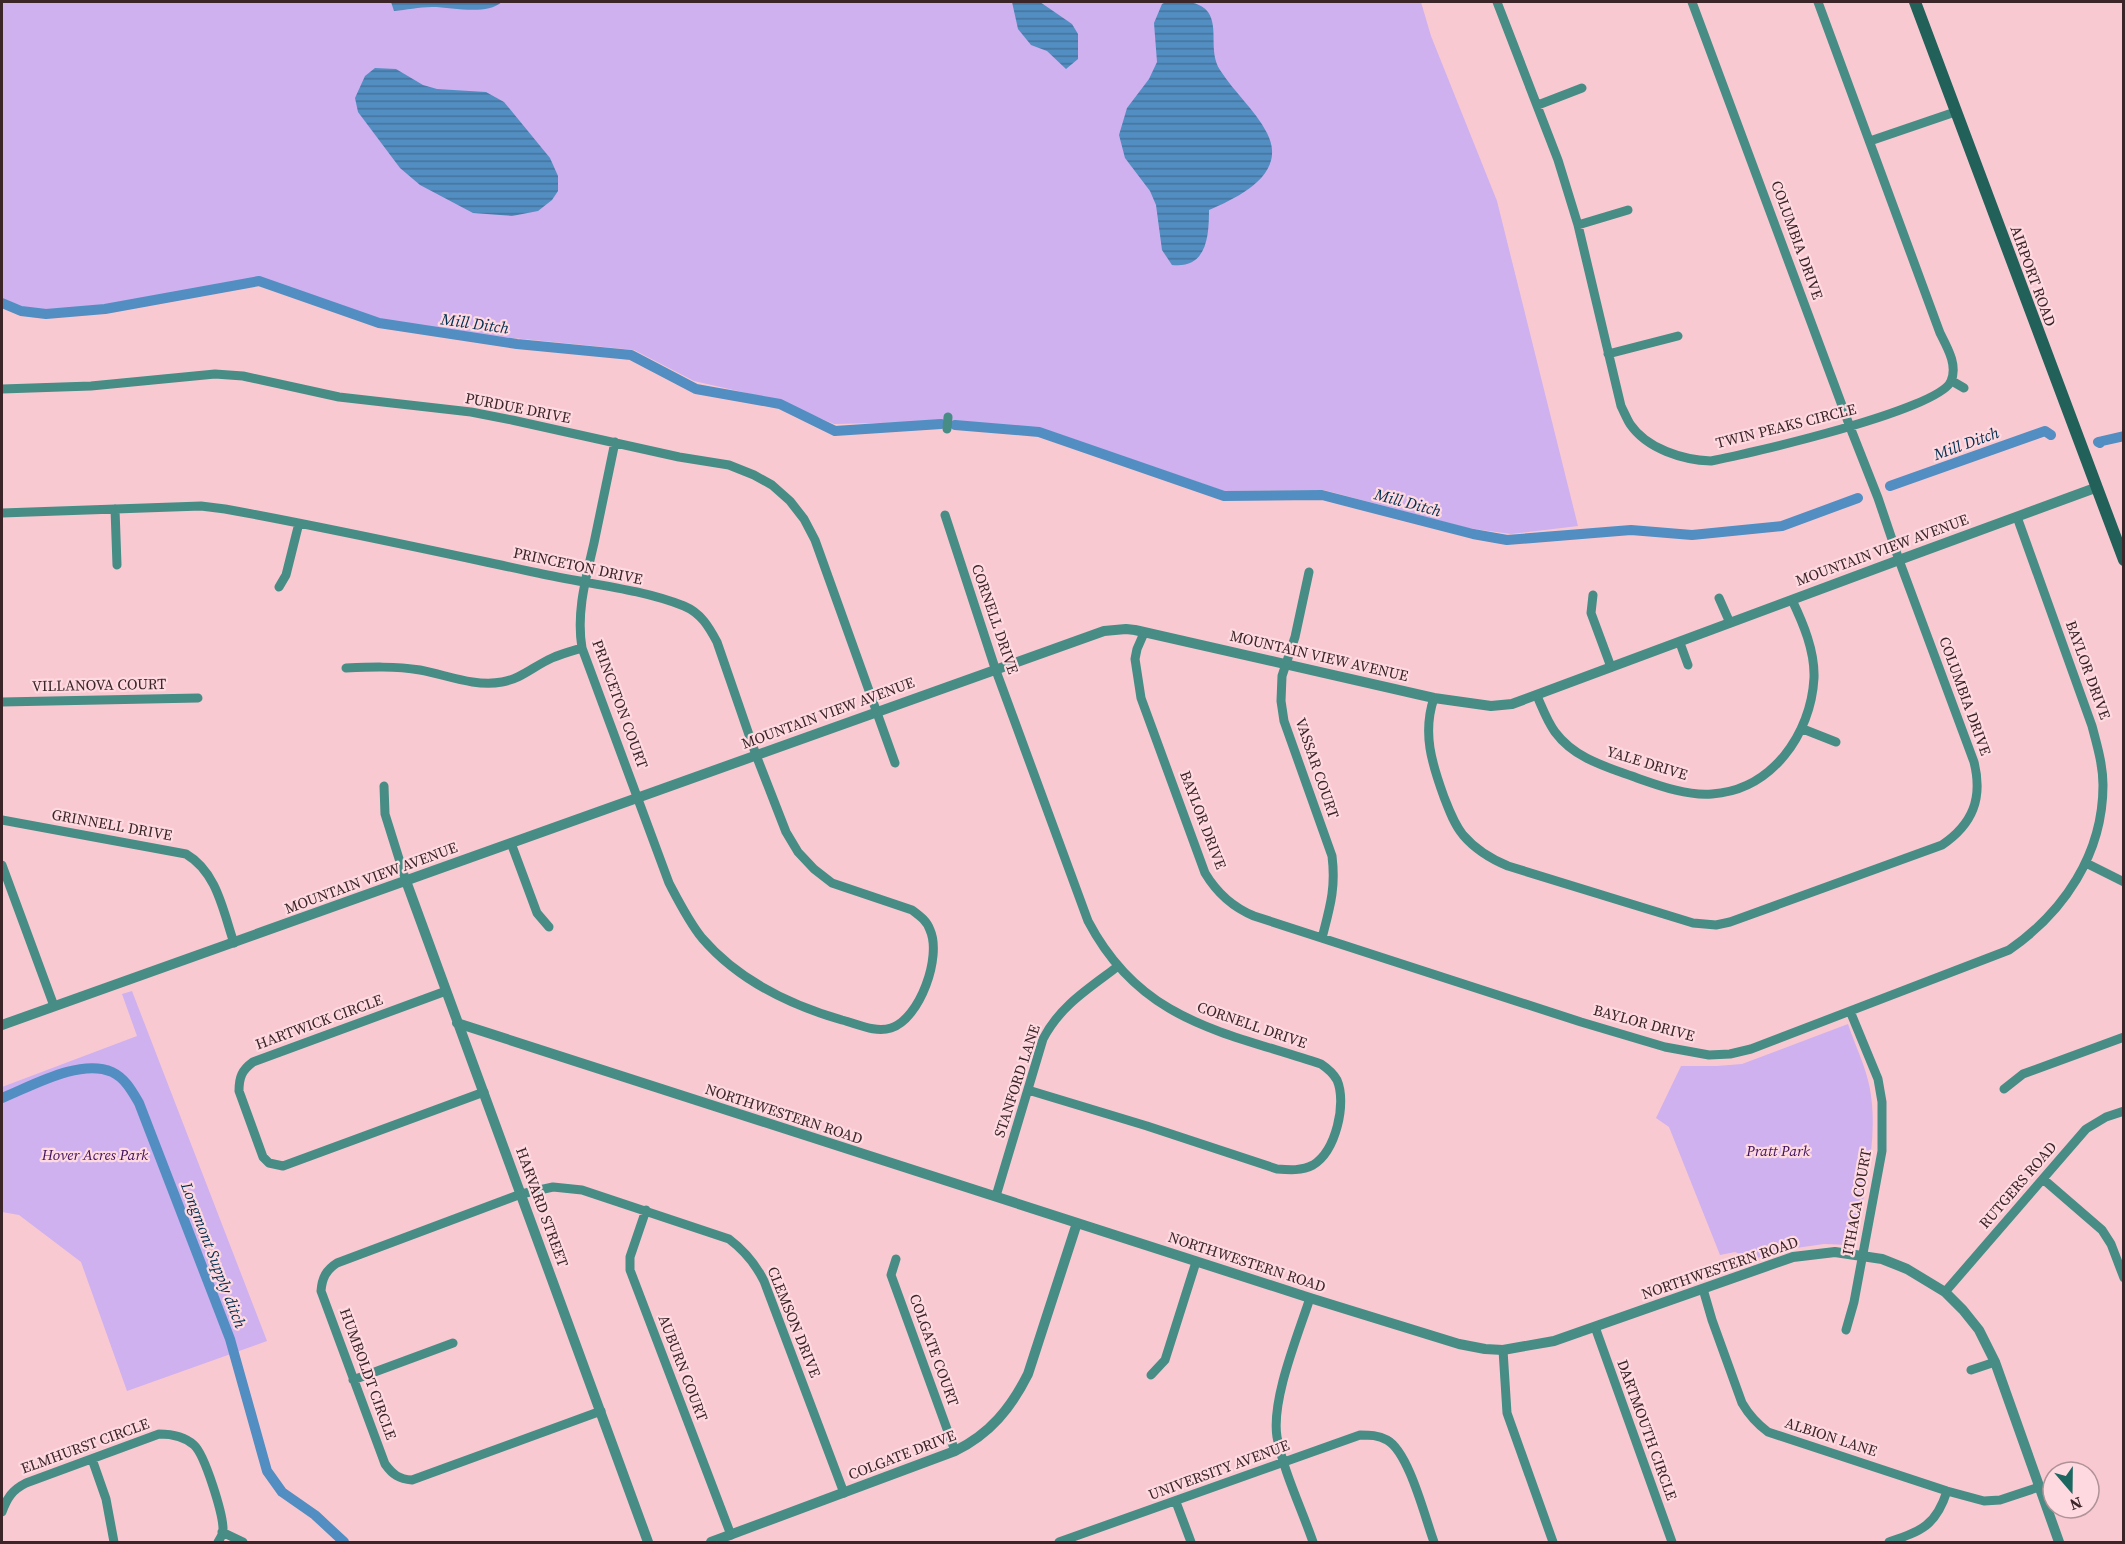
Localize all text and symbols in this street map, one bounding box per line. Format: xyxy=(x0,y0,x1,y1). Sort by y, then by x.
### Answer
street label: COLUMBIA DRIVE xyxy=(1766,178,1829,302)
street label: AIRPORT ROAD xyxy=(2006,223,2061,329)
water label: Mill Ditch xyxy=(439,307,511,339)
street label: PURDUE DRIVE xyxy=(464,387,573,428)
street label: TWIN PEAKS CIRCLE xyxy=(1713,398,1858,453)
water label: Mill Ditch xyxy=(1929,421,2002,465)
water label: Mill Ditch xyxy=(1371,482,1444,522)
street label: MOUNTAIN VIEW AVENUE xyxy=(1793,508,1971,591)
street label: PRINCETON DRIVE xyxy=(512,542,645,589)
street label: CORNELL DRIVE xyxy=(967,561,1024,677)
street label: BAYLOR DRIVE xyxy=(2061,617,2116,722)
street label: MOUNTAIN VIEW AVENUE xyxy=(1228,625,1410,686)
street label: COLUMBIA DRIVE xyxy=(1934,634,1997,758)
street label: PRINCETON COURT xyxy=(587,636,654,771)
street label: MOUNTAIN VIEW AVENUE xyxy=(739,671,917,754)
street label: VILLANOVA COURT xyxy=(32,673,166,696)
street label: VASSAR COURT xyxy=(1290,715,1344,821)
street label: YALE DRIVE xyxy=(1604,740,1690,785)
street label: BAYLOR DRIVE xyxy=(1175,768,1232,872)
street label: GRINNELL DRIVE xyxy=(50,804,174,845)
street label: MOUNTAIN VIEW AVENUE xyxy=(282,836,460,919)
street label: HARTWICK CIRCLE xyxy=(252,989,386,1054)
street label: CORNELL DRIVE xyxy=(1194,996,1310,1053)
street label: BAYLOR DRIVE xyxy=(1591,999,1697,1046)
street label: STANFORD LANE xyxy=(988,1022,1045,1140)
street label: NORTHWESTERN ROAD xyxy=(703,1078,866,1149)
street label: RUTGERS ROAD xyxy=(1974,1137,2061,1233)
park label: Pratt Park xyxy=(1745,1140,1811,1161)
park label: Hover Acres Park xyxy=(41,1144,149,1165)
street label: HARVARD STREET xyxy=(511,1144,574,1270)
street label: ITHACA COURT xyxy=(1837,1147,1876,1257)
water label: Longmont Supply ditch xyxy=(176,1178,252,1331)
street label: NORTHWESTERN ROAD xyxy=(1166,1226,1329,1297)
street label: NORTHWESTERN ROAD xyxy=(1639,1231,1801,1304)
street label: CLEMSON DRIVE xyxy=(763,1263,826,1380)
street label: COLGATE COURT xyxy=(904,1291,964,1409)
street label: HUMBOLDT CIRCLE xyxy=(335,1305,402,1443)
street label: AUBURN COURT xyxy=(654,1312,713,1424)
street label: DARTMOUTH CIRCLE xyxy=(1612,1357,1683,1503)
street label: ALBION LANE xyxy=(1782,1412,1880,1461)
street label: ELMHURST CIRCLE xyxy=(18,1413,152,1478)
street label: COLGATE DRIVE xyxy=(845,1424,959,1485)
street label: UNIVERSITY AVENUE xyxy=(1145,1434,1292,1505)
north arrow xyxy=(2041,1460,2101,1520)
text: N xyxy=(2067,1492,2085,1517)

